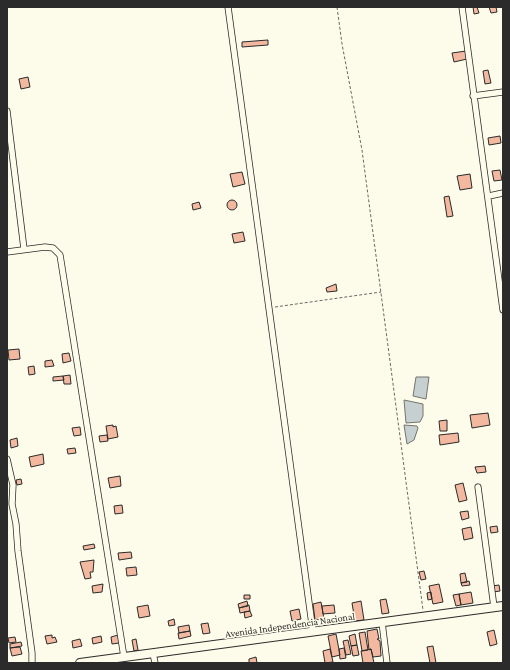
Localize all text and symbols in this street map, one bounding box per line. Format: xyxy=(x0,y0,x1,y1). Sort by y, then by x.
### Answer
street label: Avenida Independencia Nacional xyxy=(224,610,356,640)

